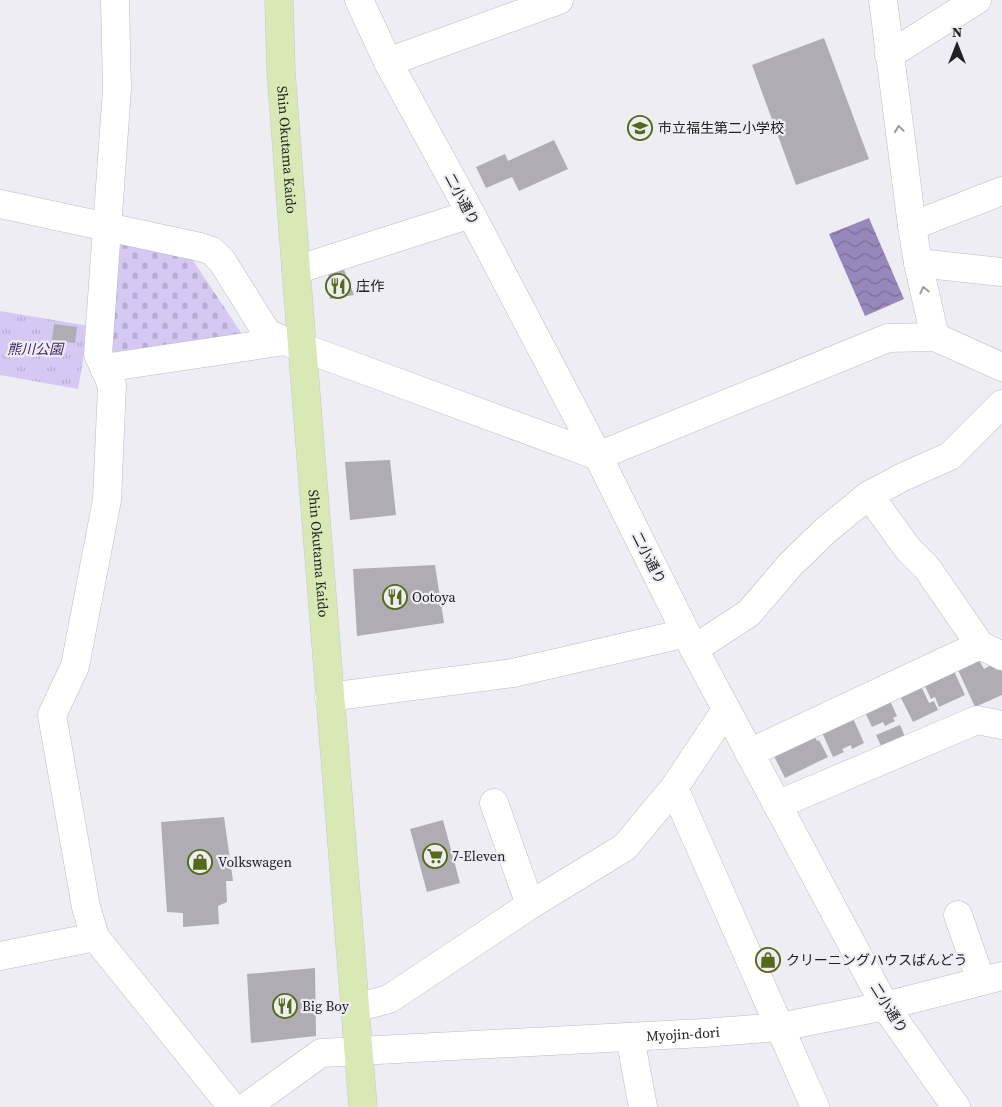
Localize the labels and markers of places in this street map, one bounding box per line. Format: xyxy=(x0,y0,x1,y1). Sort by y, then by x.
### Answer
school or university icon: 市立福生第二小学校 xyxy=(627,115,653,141)
place label: 市立福生第二小学校 xyxy=(658,118,784,138)
restaurant icon: 庄作 xyxy=(325,273,351,299)
place label: 庄作 xyxy=(356,276,384,296)
restaurant icon: Ootoya xyxy=(382,584,408,610)
place label: Ootoya xyxy=(412,587,456,607)
supermarket icon: 7-Eleven xyxy=(422,843,448,869)
place label: 7-Eleven xyxy=(452,846,506,866)
shop icon: Volkswagen xyxy=(187,849,213,875)
place label: Volkswagen xyxy=(218,852,292,872)
shop icon: クリーニングハウスばんどう xyxy=(755,947,781,973)
place label: クリーニングハウスばんどう xyxy=(786,950,968,970)
restaurant icon: Big Boy xyxy=(272,993,298,1019)
place label: Big Boy xyxy=(302,996,350,1016)

